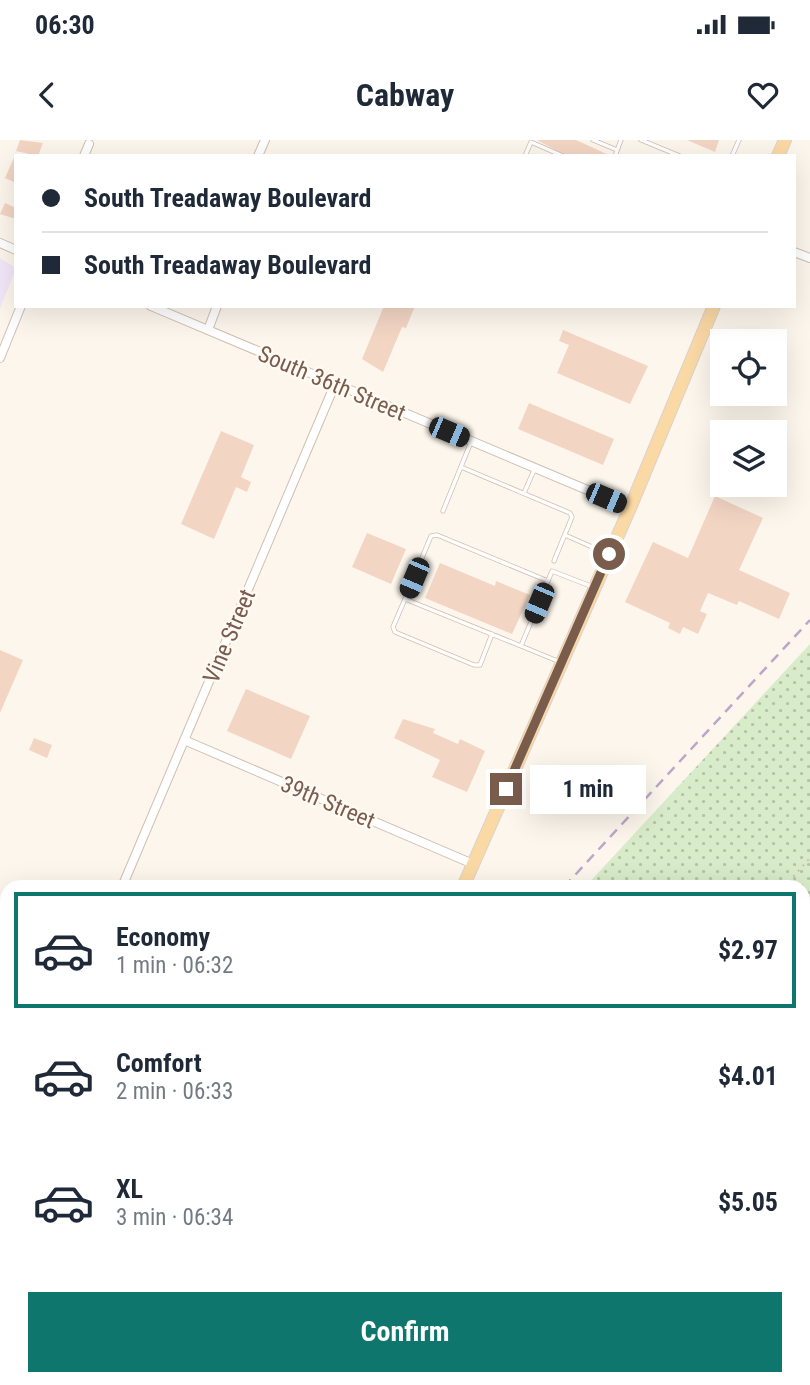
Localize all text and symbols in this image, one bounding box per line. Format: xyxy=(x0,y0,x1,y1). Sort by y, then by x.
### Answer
text: 06:30 xyxy=(35,10,95,40)
icon: back xyxy=(28,76,66,114)
text: Cabway xyxy=(356,76,454,114)
icon: heart xyxy=(744,76,782,114)
text: South Treadaway Boulevard xyxy=(84,183,371,213)
text: South Treadaway Boulevard xyxy=(84,250,371,280)
map controls xyxy=(710,329,787,497)
button: locate xyxy=(710,329,787,406)
street label: South 36th Street xyxy=(254,340,410,427)
car xyxy=(426,414,473,450)
button: layers xyxy=(710,420,787,497)
car xyxy=(583,480,630,516)
route start xyxy=(593,538,625,570)
car xyxy=(397,555,432,601)
car xyxy=(522,580,557,626)
street label: Vine Street xyxy=(198,585,261,687)
callout: 1 min xyxy=(530,764,646,814)
street label: 39th Street xyxy=(277,771,379,834)
route end xyxy=(490,773,522,805)
text: 1 min xyxy=(562,776,614,803)
icon: car xyxy=(32,919,95,982)
text: Economy xyxy=(116,922,210,952)
text: $2.97 xyxy=(718,935,778,965)
text: 1 min · 06:32 xyxy=(116,952,233,979)
icon: car xyxy=(32,1045,95,1108)
text: Comfort xyxy=(116,1048,202,1078)
text: $4.01 xyxy=(718,1061,778,1091)
text: 2 min · 06:33 xyxy=(116,1078,233,1105)
icon: car xyxy=(32,1171,95,1234)
text: XL xyxy=(116,1174,143,1204)
text: $5.05 xyxy=(718,1187,778,1217)
text: 3 min · 06:34 xyxy=(116,1204,233,1231)
button: Confirm xyxy=(28,1292,782,1372)

